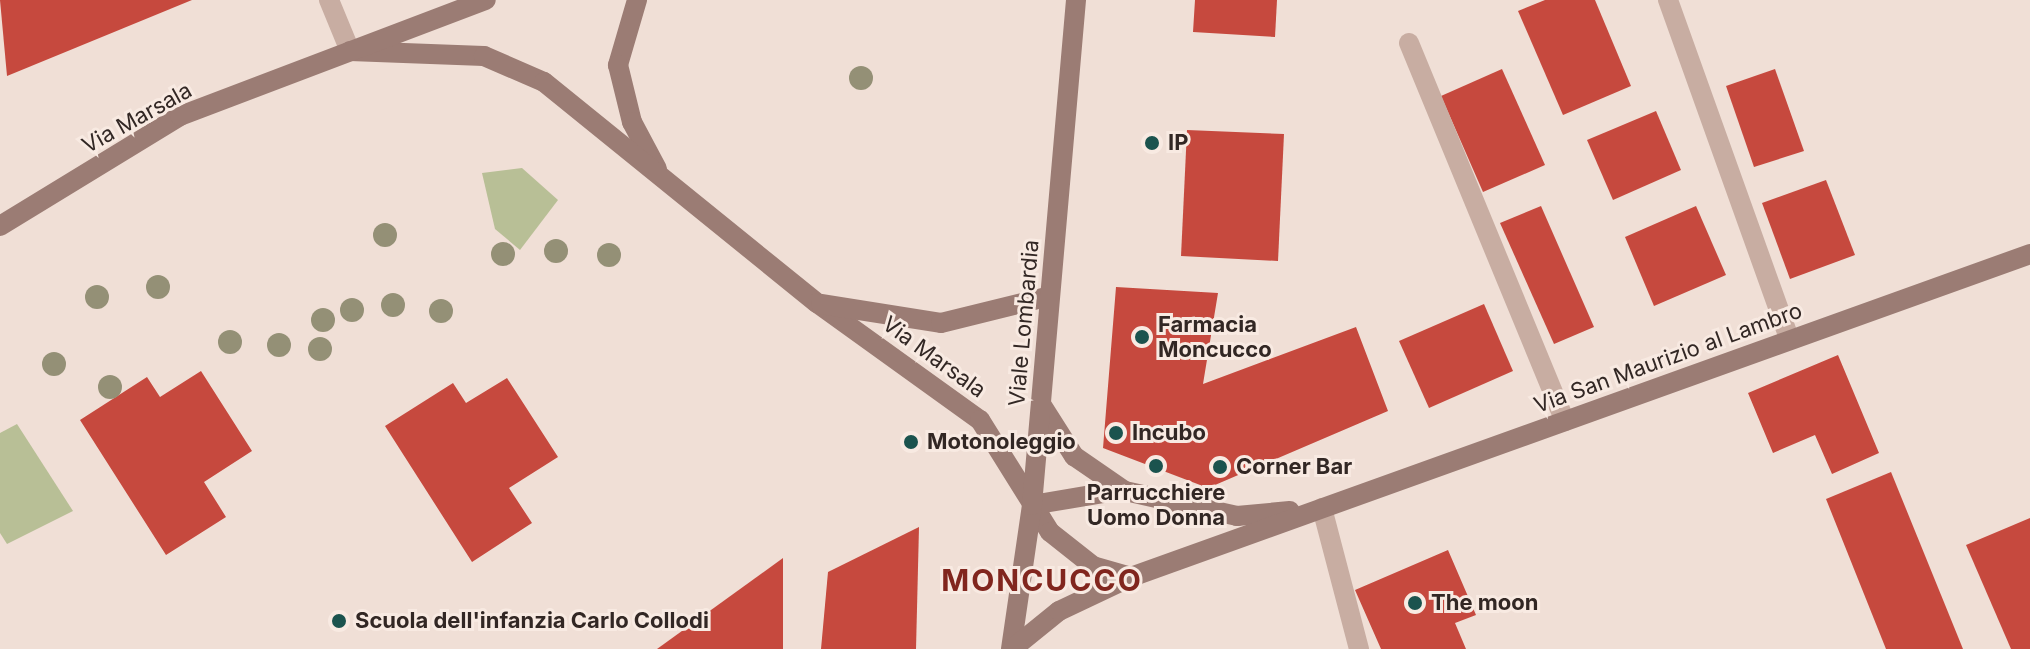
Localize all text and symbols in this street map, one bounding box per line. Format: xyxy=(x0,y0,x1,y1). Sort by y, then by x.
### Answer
street label: Via Marsala xyxy=(78,77,196,159)
place label: IP xyxy=(1168,130,1188,156)
marker: IP xyxy=(1143,134,1161,152)
street label: Viale Lombardia xyxy=(1004,239,1044,407)
street label: Via San Maurizio al Lambro xyxy=(1530,297,1806,419)
street label: Via Marsala xyxy=(877,311,991,403)
place label: Farmacia Moncucco xyxy=(1158,311,1272,362)
marker: Farmacia Moncucco xyxy=(1133,328,1151,346)
place label: Incubo xyxy=(1132,420,1206,446)
marker: Incubo xyxy=(1107,424,1125,442)
place label: Motonoleggio xyxy=(927,429,1076,455)
marker: Motonoleggio xyxy=(902,433,920,451)
place label: Corner Bar xyxy=(1236,454,1352,480)
marker: Parrucchiere Uomo Donna xyxy=(1147,457,1165,475)
marker: Corner Bar xyxy=(1211,458,1229,476)
place label: Parrucchiere Uomo Donna xyxy=(1087,479,1225,530)
district label: MONCUCCO xyxy=(941,562,1143,598)
place label: The moon xyxy=(1431,590,1538,616)
marker: The moon xyxy=(1406,594,1424,612)
place label: Scuola dell'infanzia Carlo Collodi xyxy=(355,608,709,634)
marker: Scuola dell'infanzia Carlo Collodi xyxy=(330,612,348,630)

